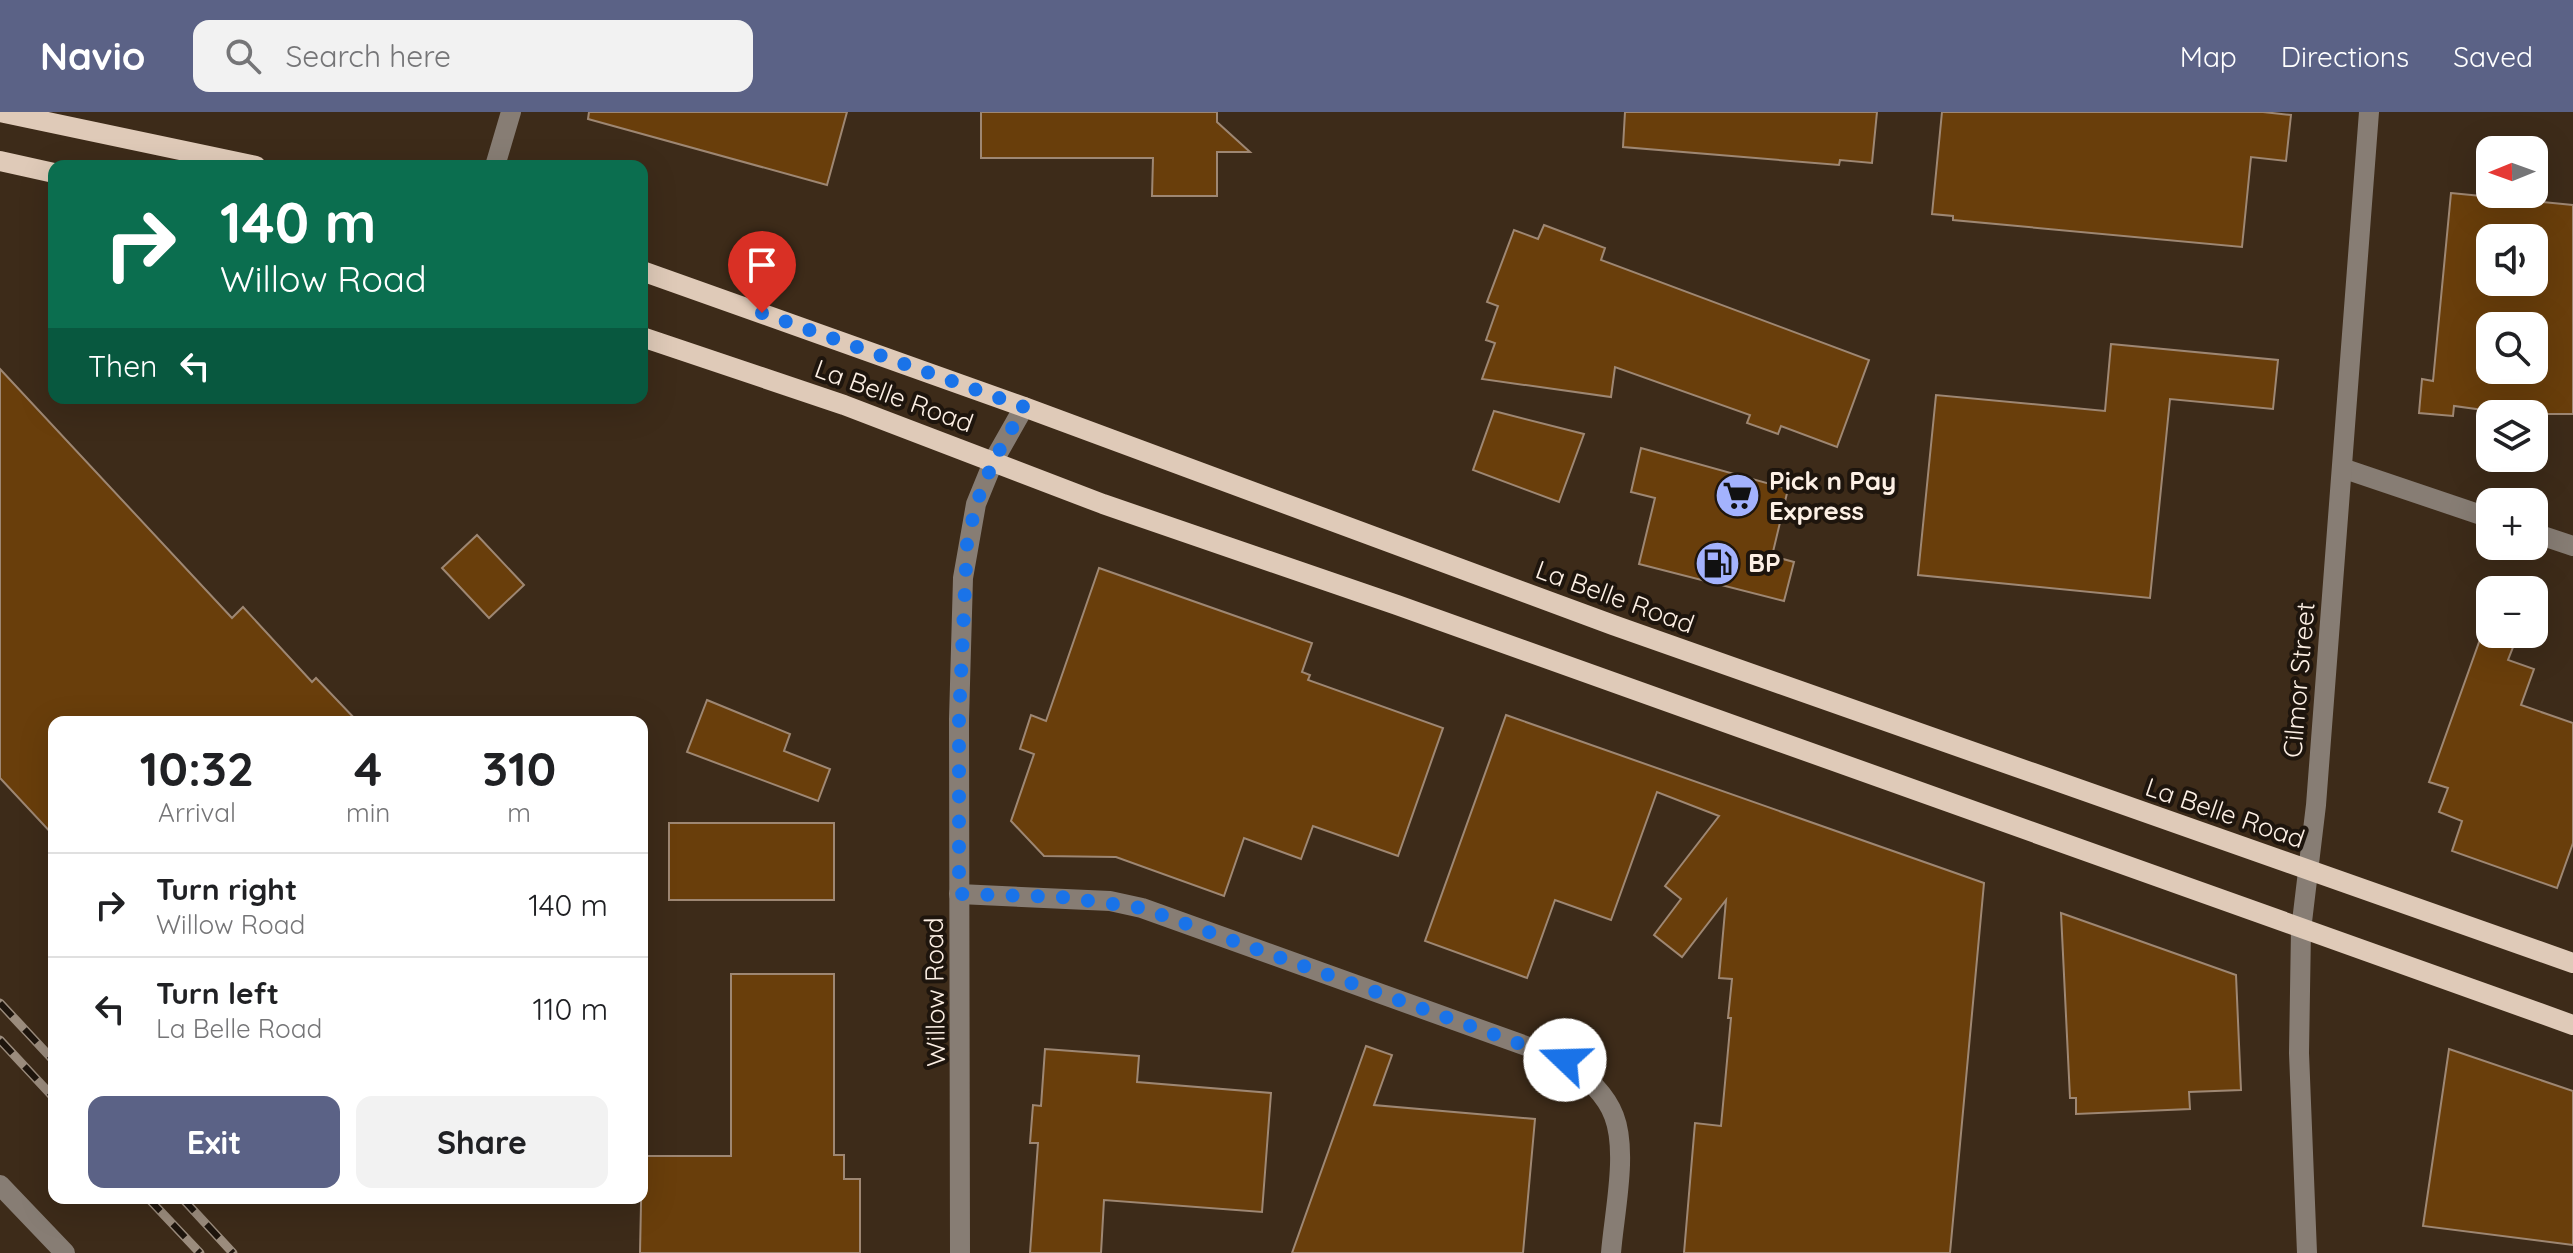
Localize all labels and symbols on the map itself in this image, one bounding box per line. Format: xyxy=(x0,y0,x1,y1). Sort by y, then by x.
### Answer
north arrow xyxy=(2476,136,2548,208)
pin xyxy=(728,231,796,313)
street label: La Belle Road xyxy=(810,352,978,439)
place label: Pick n Pay Express xyxy=(1769,464,1896,527)
supermarket icon: Pick n Pay Express xyxy=(1714,472,1762,520)
fuel station icon: BP xyxy=(1693,539,1741,587)
place label: BP xyxy=(1748,546,1781,579)
street label: La Belle Road xyxy=(1531,553,1699,640)
street label: Cilmor Street xyxy=(2275,601,2322,759)
street label: La Belle Road xyxy=(2141,770,2309,855)
street label: Willow Road xyxy=(917,917,952,1067)
position arrow xyxy=(1523,1018,1607,1102)

